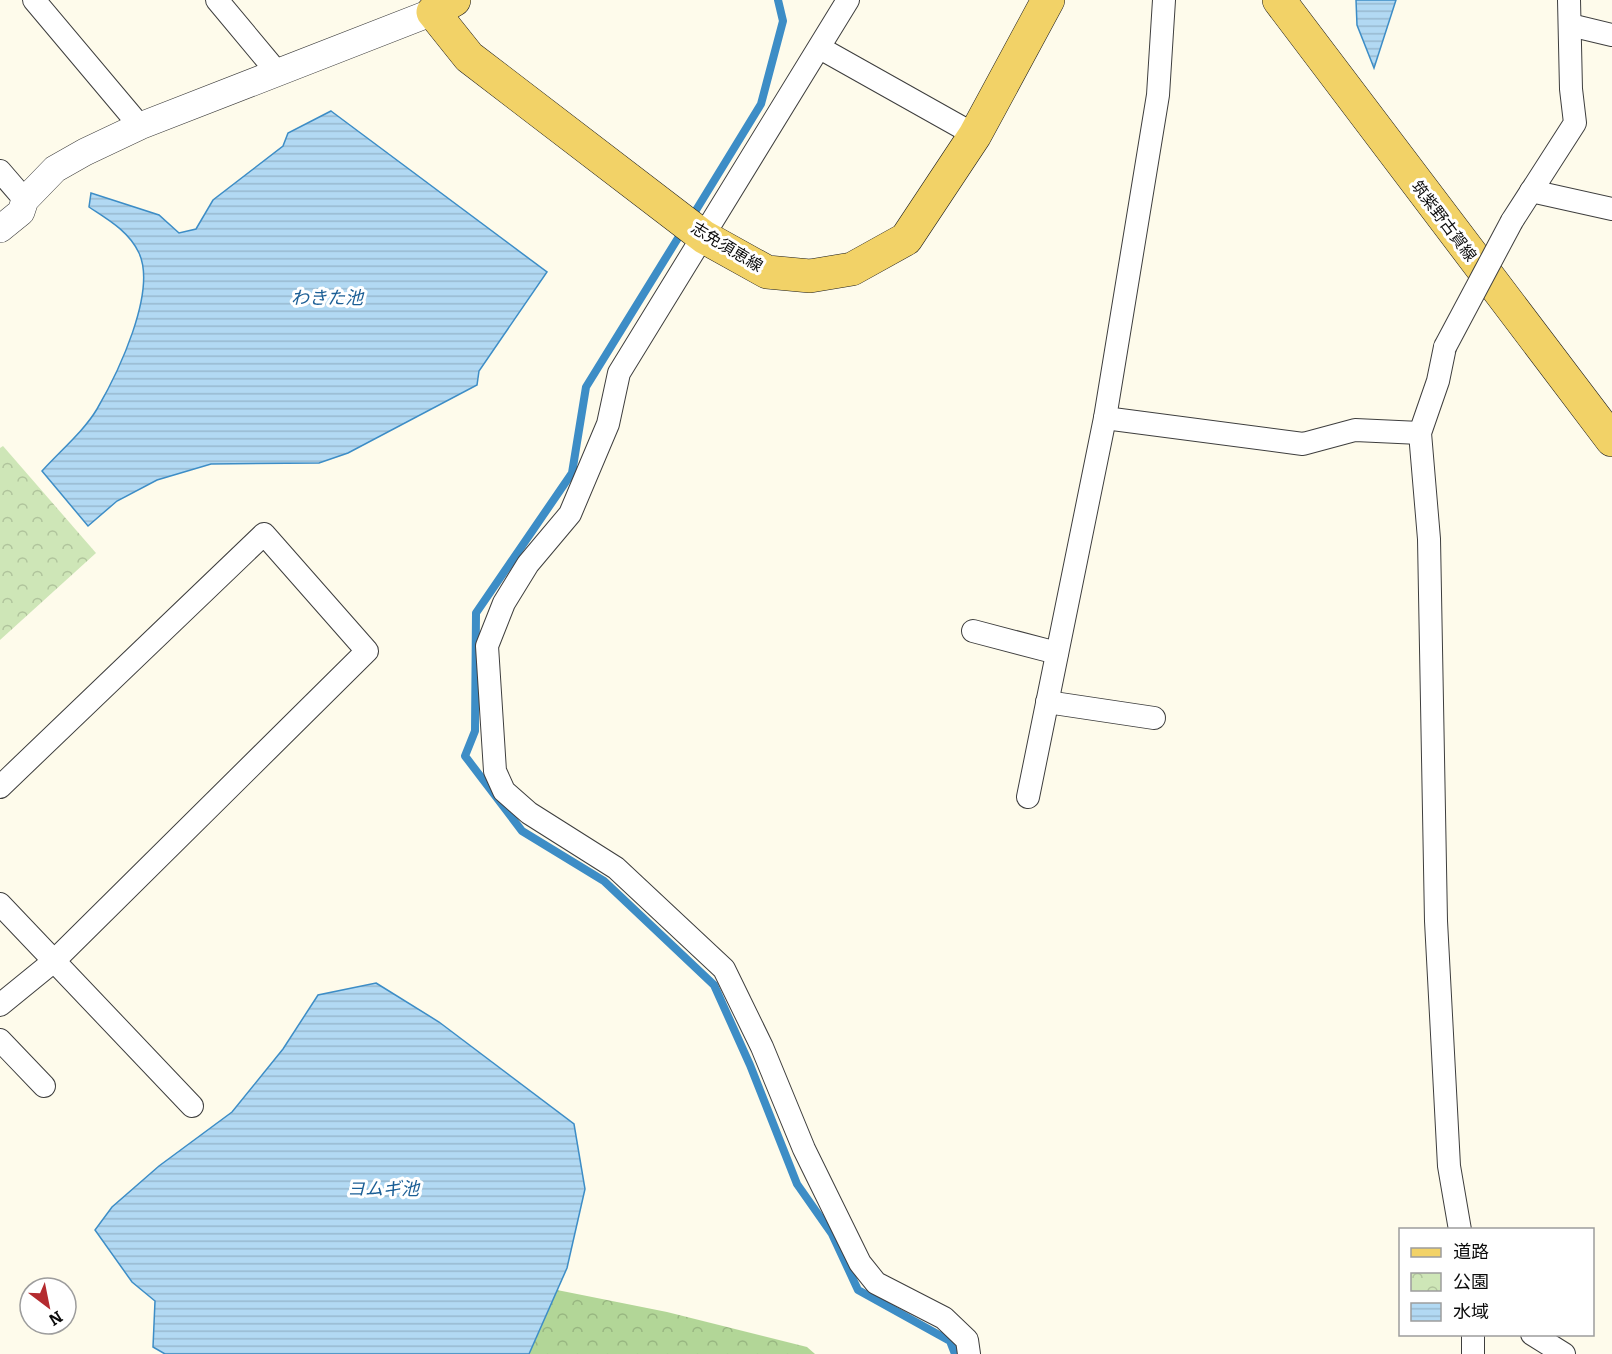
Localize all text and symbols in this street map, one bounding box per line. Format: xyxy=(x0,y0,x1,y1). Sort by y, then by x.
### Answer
street label: 筑紫野古賀線 xyxy=(1408,177,1480,265)
street label: 志免須恵線 xyxy=(688,218,766,276)
water label: わきた池 xyxy=(291,287,365,309)
water label: ヨムギ池 xyxy=(347,1178,421,1200)
legend xyxy=(1399,1228,1594,1336)
text: 道路 xyxy=(1453,1241,1489,1263)
text: 公園 xyxy=(1453,1271,1489,1293)
north arrow xyxy=(18,1276,78,1336)
text: 水域 xyxy=(1453,1301,1489,1323)
text: N xyxy=(45,1307,66,1330)

